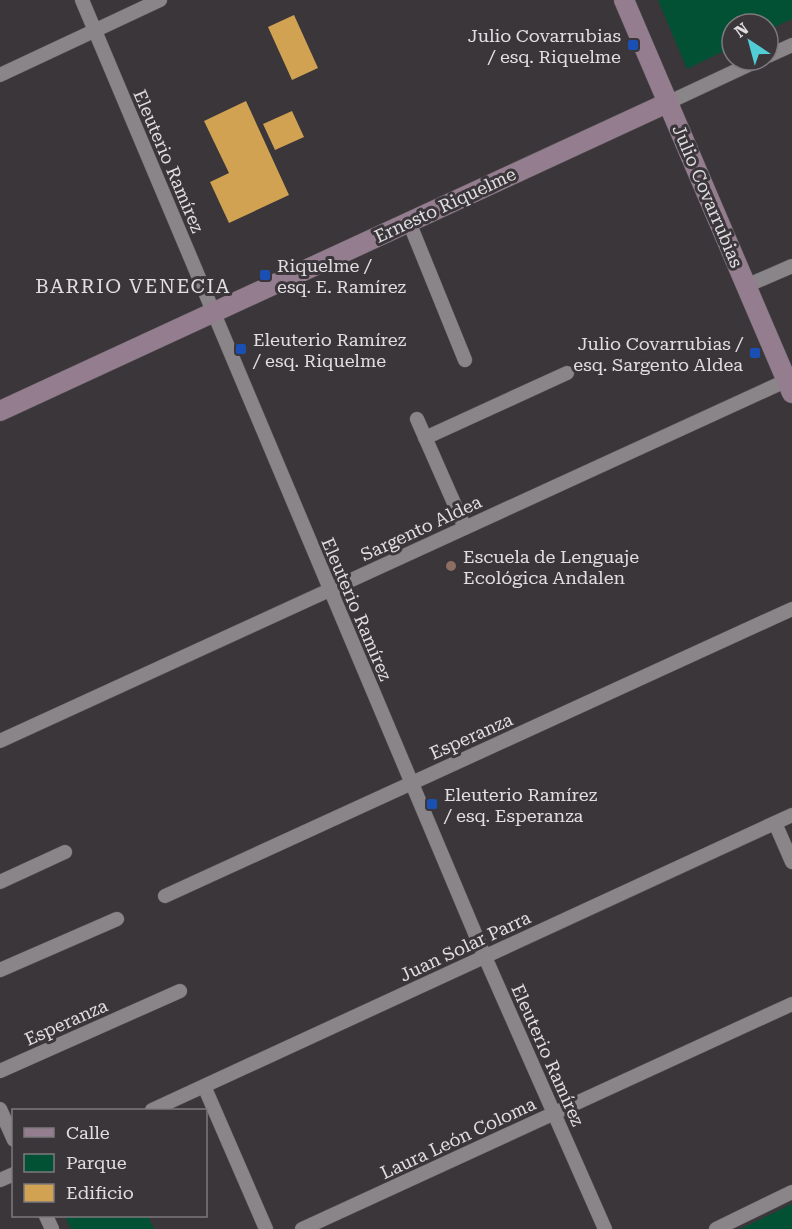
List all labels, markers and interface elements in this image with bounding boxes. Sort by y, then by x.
north arrow [720,12,780,72]
text: N [731,19,752,42]
place label: Julio Covarrubias / esq. Riquelme [468,25,621,67]
marker: Julio Covarrubias / esq. Riquelme [626,38,640,52]
street label: Eleuterio Ramírez [129,86,209,236]
street label: Julio Covarrubias [668,121,748,271]
street label: Ernesto Riquelme [371,163,519,247]
place label: Riquelme / esq. E. Ramírez [277,255,407,297]
marker: Riquelme / esq. E. Ramírez [258,268,272,282]
district label: BARRIO VENECIA [35,274,231,298]
place label: Eleuterio Ramírez / esq. Riquelme [252,329,407,371]
place label: Julio Covarrubias / esq. Sargento Aldea [573,333,743,375]
marker: Eleuterio Ramírez / esq. Riquelme [234,342,248,356]
marker: Julio Covarrubias / esq. Sargento Aldea [748,346,762,360]
street label: Sargento Aldea [357,491,485,565]
street label: Eleuterio Ramírez [317,534,397,684]
place label: Escuela de Lenguaje Ecológica Andalen [463,546,639,588]
marker: Escuela de Lenguaje Ecológica Andalen [444,559,458,573]
street label: Esperanza [426,708,516,764]
place label: Eleuterio Ramírez / esq. Esperanza [443,784,598,826]
marker: Eleuterio Ramírez / esq. Esperanza [425,797,439,811]
street label: Juan Solar Parra [396,906,534,986]
street label: Eleuterio Ramírez [507,981,589,1130]
street label: Esperanza [21,994,111,1050]
street label: Laura León Coloma [377,1093,539,1183]
legend [12,1109,207,1217]
text: Calle [66,1122,110,1143]
text: Parque [66,1152,127,1173]
text: Edificio [66,1182,134,1203]

